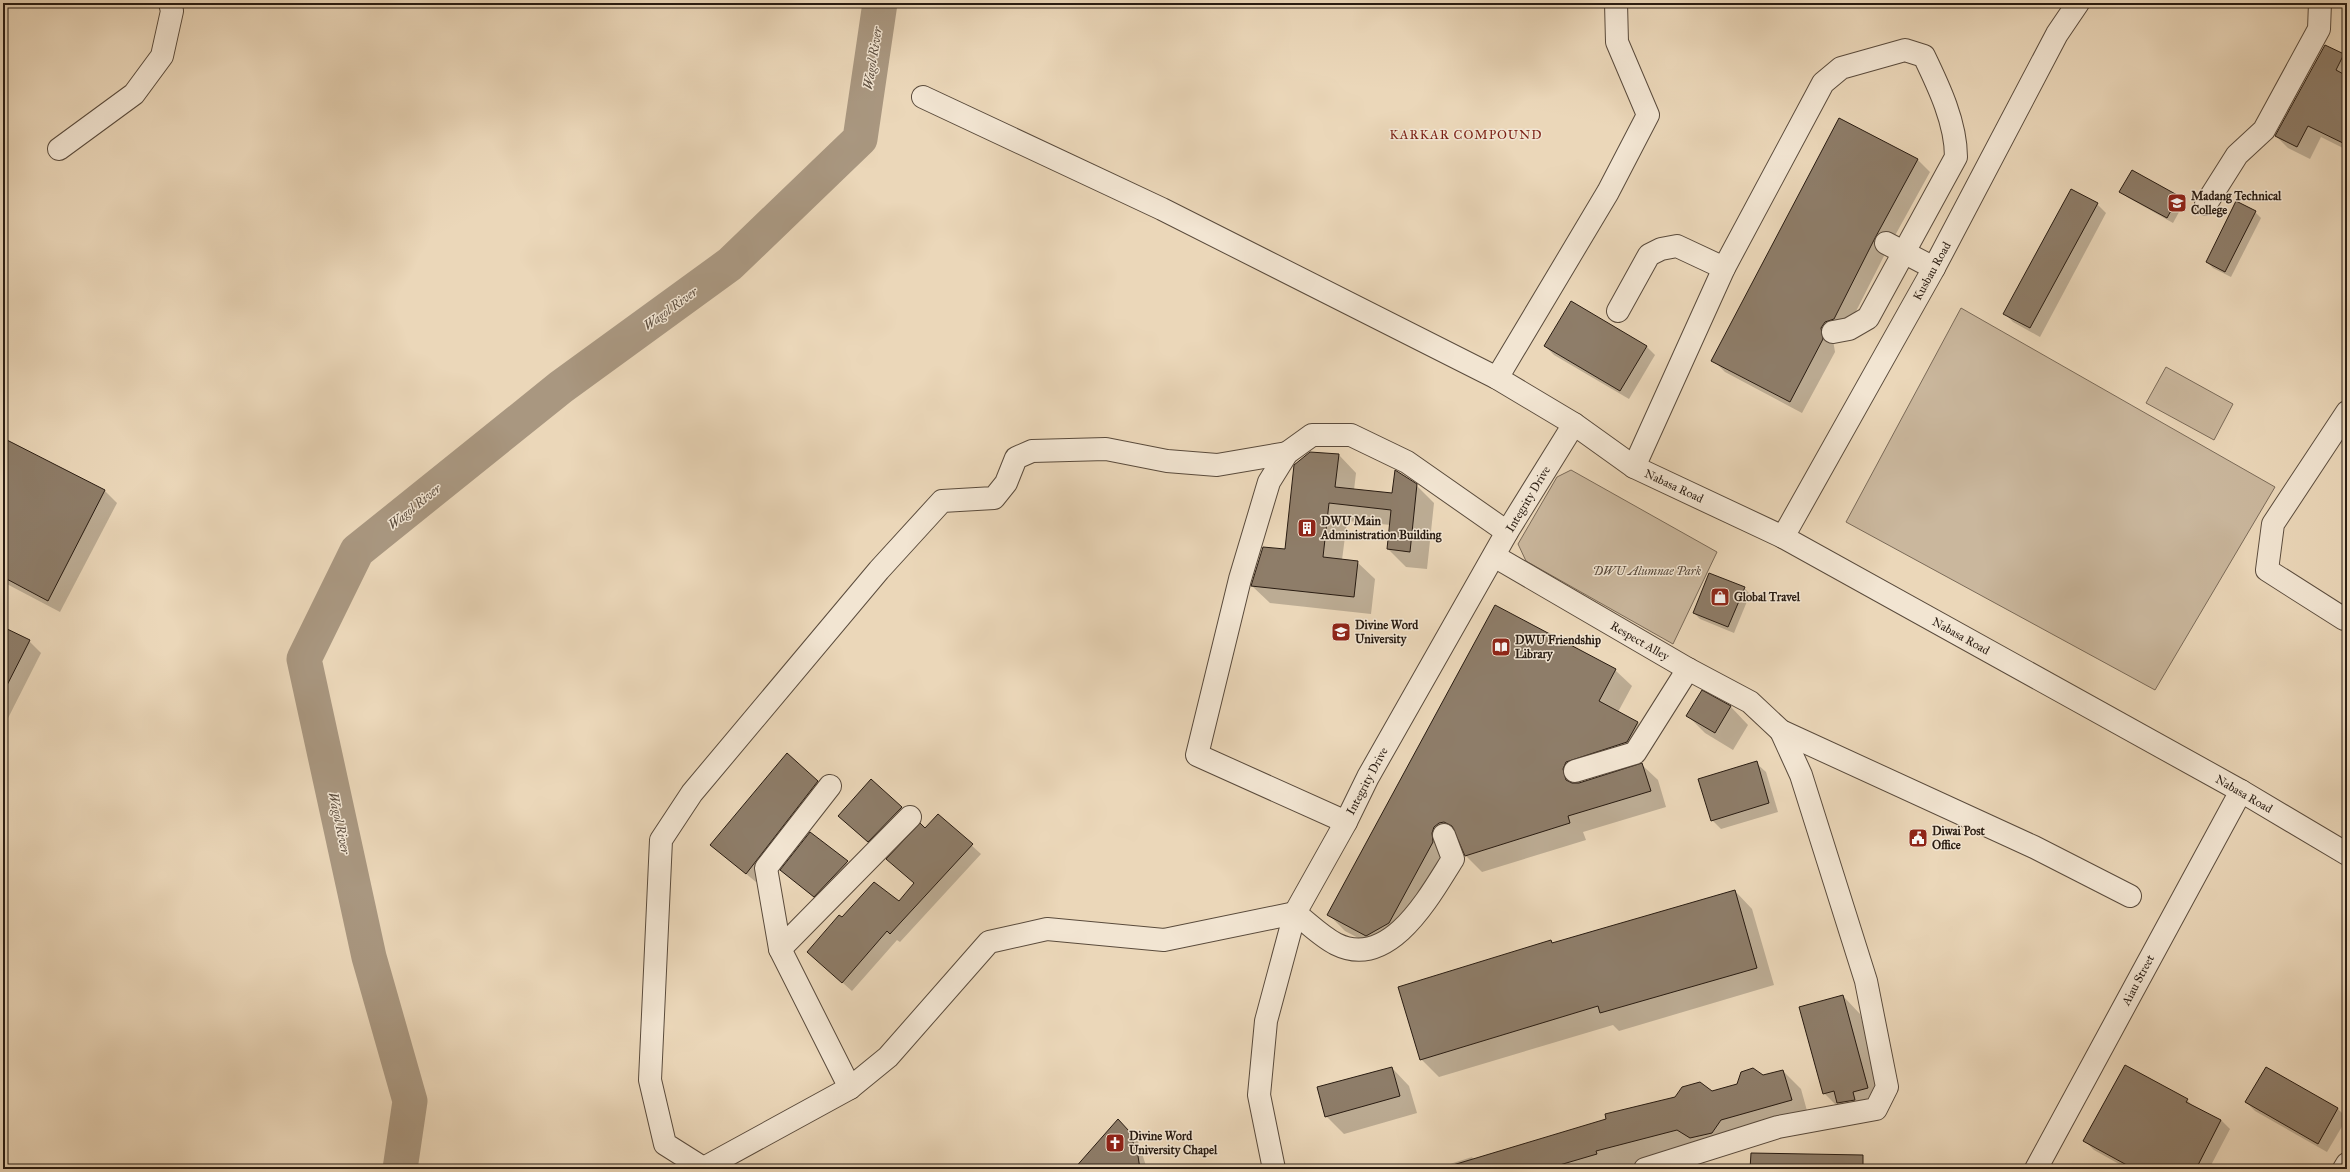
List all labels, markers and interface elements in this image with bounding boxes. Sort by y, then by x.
water label: Wagol River [860,25,886,91]
district label: KARKAR COMPOUND [1390,127,1542,143]
place label: Madang Technical College [2191,189,2282,218]
school or university icon: Madang Technical College [2166,192,2188,214]
street label: Kusbau Road [1910,239,1954,303]
water label: Wagol River [640,283,701,334]
street label: Integrity Drive [1503,464,1554,535]
street label: Nabasa Road [1642,466,1706,506]
water label: Wagol River [385,480,445,533]
place label: DWU Main Administration Building [1320,514,1442,543]
building icon: DWU Main Administration Building [1296,517,1318,539]
park label: DWU Alumnae Park [1593,564,1702,578]
shop icon: Global Travel [1709,586,1731,608]
place label: Global Travel [1734,590,1801,604]
street label: Nabasa Road [1930,614,1992,658]
place label: Divine Word University [1355,618,1419,647]
street label: Respect Alley [1608,619,1672,664]
school or university icon: Divine Word University [1330,621,1352,643]
place label: DWU Friendship Library [1515,633,1601,662]
library icon: DWU Friendship Library [1490,636,1512,658]
street label: Integrity Drive [1343,745,1392,818]
street label: Nabasa Road [2213,772,2275,816]
water label: Wagol River [325,791,354,856]
place label: Diwai Post Office [1932,824,1986,852]
public building icon: Diwai Post Office [1907,827,1929,849]
street label: Aiau Street [2118,952,2157,1009]
place label: Divine Word University Chapel [1129,1129,1218,1158]
church icon: Divine Word University Chapel [1104,1132,1126,1154]

